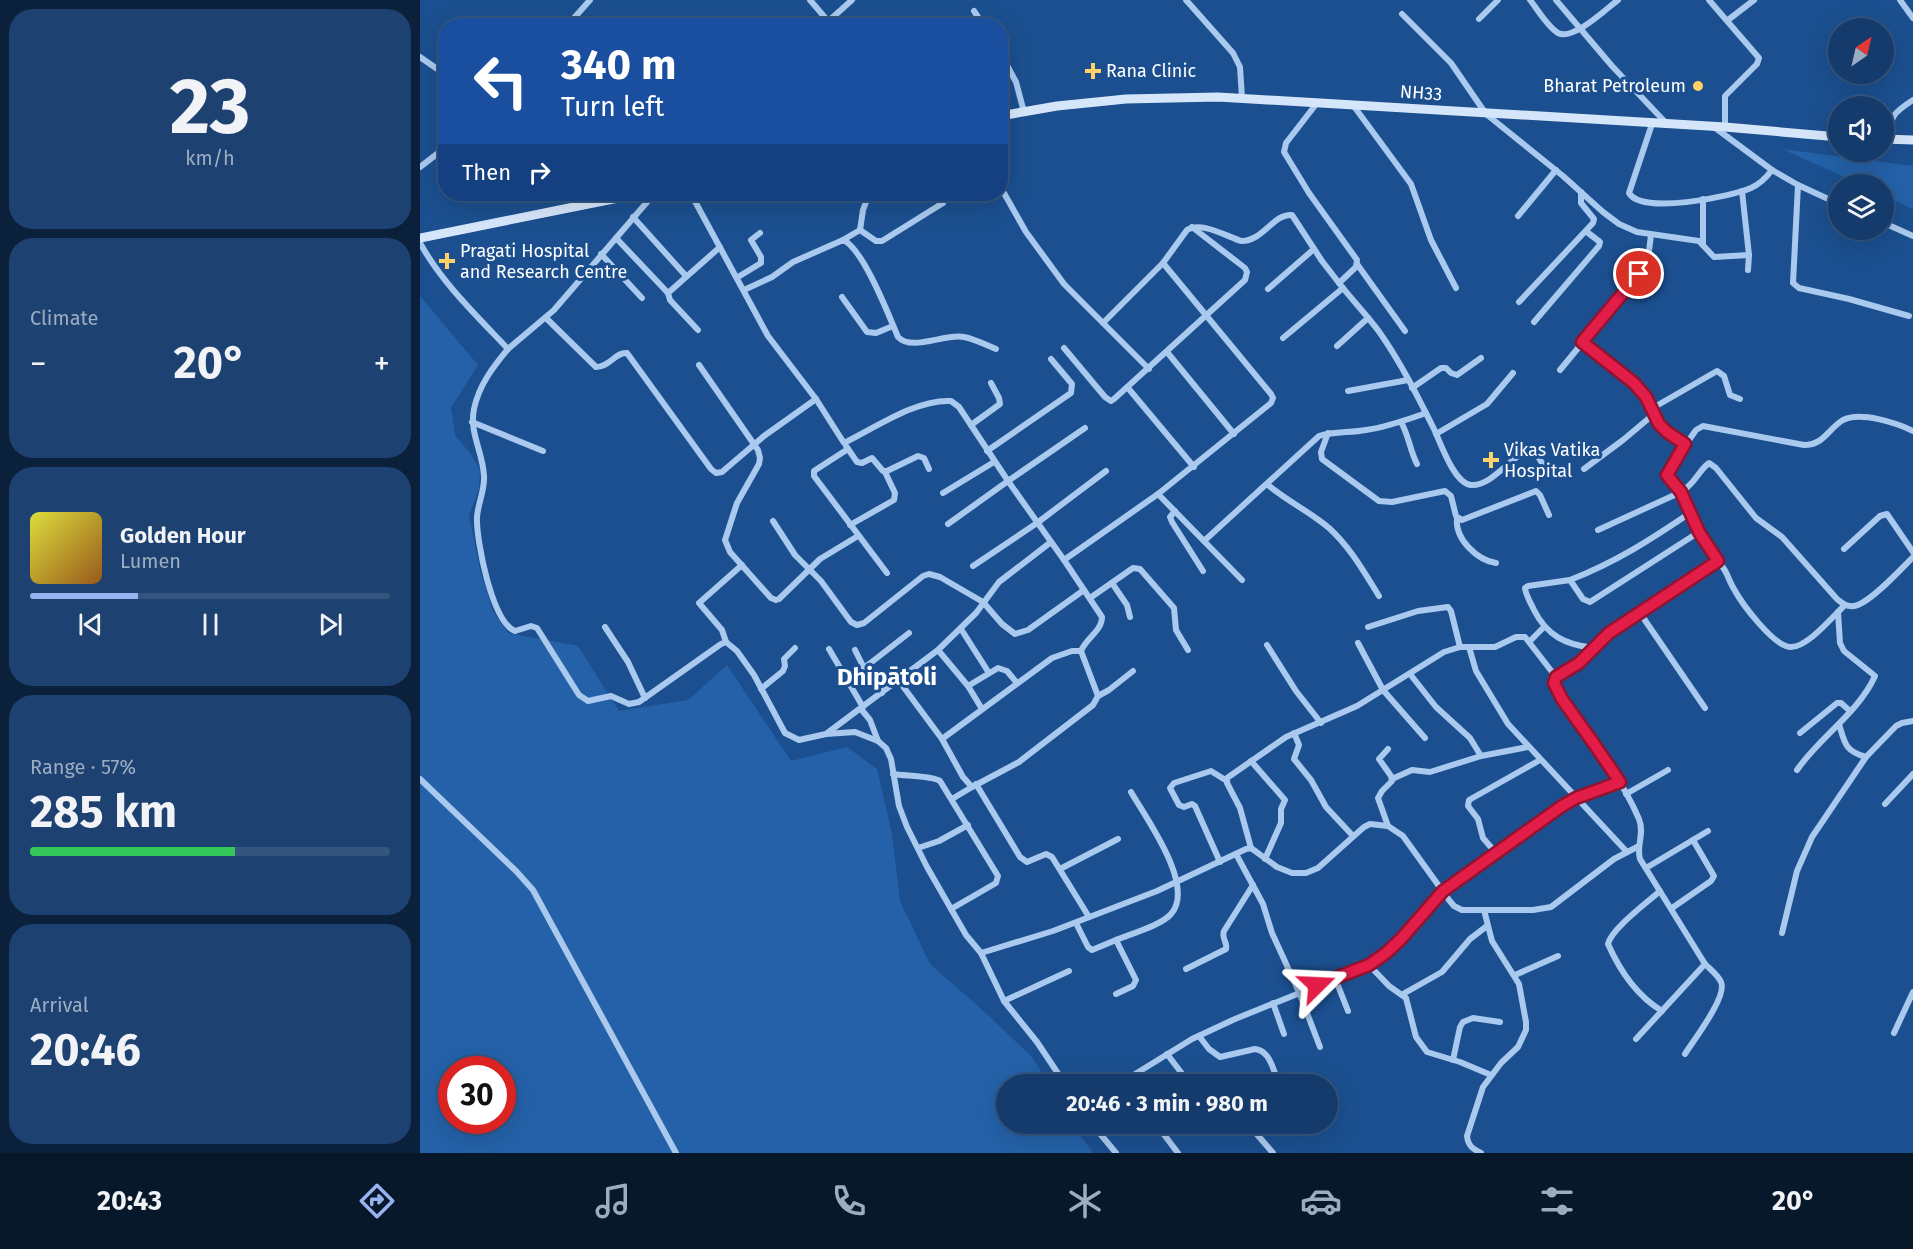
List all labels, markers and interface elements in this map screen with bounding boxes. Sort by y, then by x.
north arrow [1828,18,1894,84]
map controls [1828,18,1894,240]
text: 340 m [561,40,677,90]
icon: left [462,42,540,120]
text: 23 [170,60,250,154]
place label: Rana Clinic [1106,60,1196,82]
marker: Rana Clinic [1084,62,1102,80]
place label: Bharat Petroleum [1543,75,1686,97]
marker: Bharat Petroleum [1691,79,1705,93]
street label: NH33 [1399,81,1443,105]
text: Turn left [561,91,664,123]
button: sound [1828,96,1894,162]
text: km/h [185,146,235,170]
icon: right [523,156,556,189]
text: Then [462,159,511,186]
button: layers [1828,174,1894,240]
place label: Pragati Hospital and Research Centre [460,240,627,283]
pin [1613,248,1664,299]
marker: Pragati Hospital and Research Centre [438,252,456,270]
icon: arrive [1622,257,1655,290]
text: Climate [30,306,98,330]
text: 20° [173,336,247,390]
text: − [30,344,47,384]
text: + [374,344,390,384]
place label: Vikas Vatika Hospital [1504,439,1600,482]
marker: Vikas Vatika Hospital [1482,451,1500,469]
text: Golden Hour [120,522,246,549]
text: Lumen [120,549,181,573]
icon: previous [74,608,107,641]
icon: pause [194,608,227,641]
icon: next [314,608,347,641]
district label: Dhipātoli [837,663,937,691]
text: Range · 57% [30,755,136,779]
text: 285 km [30,785,177,839]
position arrow [1285,953,1349,1017]
text: Arrival [30,993,89,1017]
text: 20:46 [30,1023,141,1077]
speed limit sign: 30 [438,1056,516,1134]
text: 20:46 · 3 min · 980 m [1066,1090,1268,1117]
icon: directions [356,1180,398,1222]
icon: music [592,1180,634,1222]
icon: phone [828,1180,870,1222]
icon: climate [1064,1180,1106,1222]
icon: car [1300,1180,1342,1222]
icon: filters [1536,1180,1578,1222]
text: 20:43 [97,1185,162,1217]
text: 20° [1772,1185,1816,1217]

